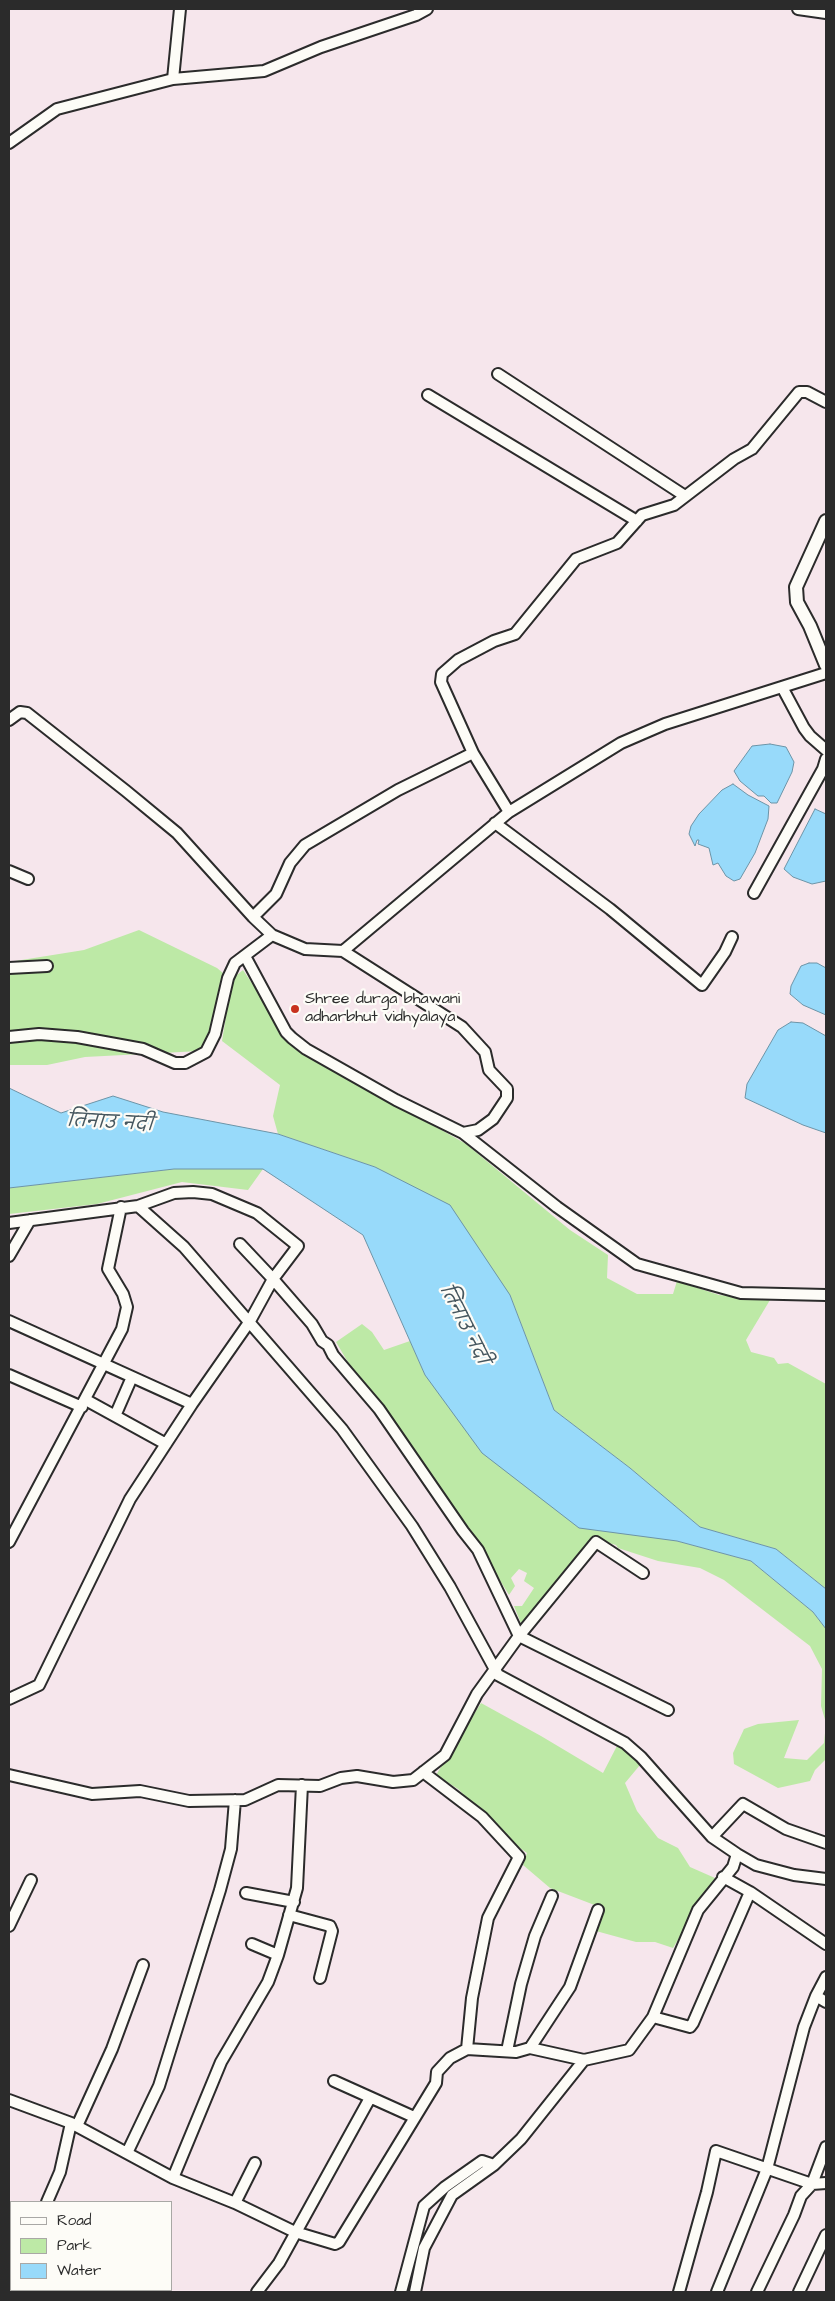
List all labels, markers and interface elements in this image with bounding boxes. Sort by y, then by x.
place label: Shree durga bhawani adharbhut vidhyalaya [305,990,460,1028]
marker: Shree durga bhawani adharbhut vidhyalaya [289,1003,301,1015]
water label: तिनाउ नदी [66,1111,154,1137]
water label: तिनाउ नदी [434,1282,492,1368]
legend [10,2201,172,2291]
text: Road [57,2210,91,2231]
text: Park [57,2235,92,2256]
text: Water [57,2260,101,2281]

